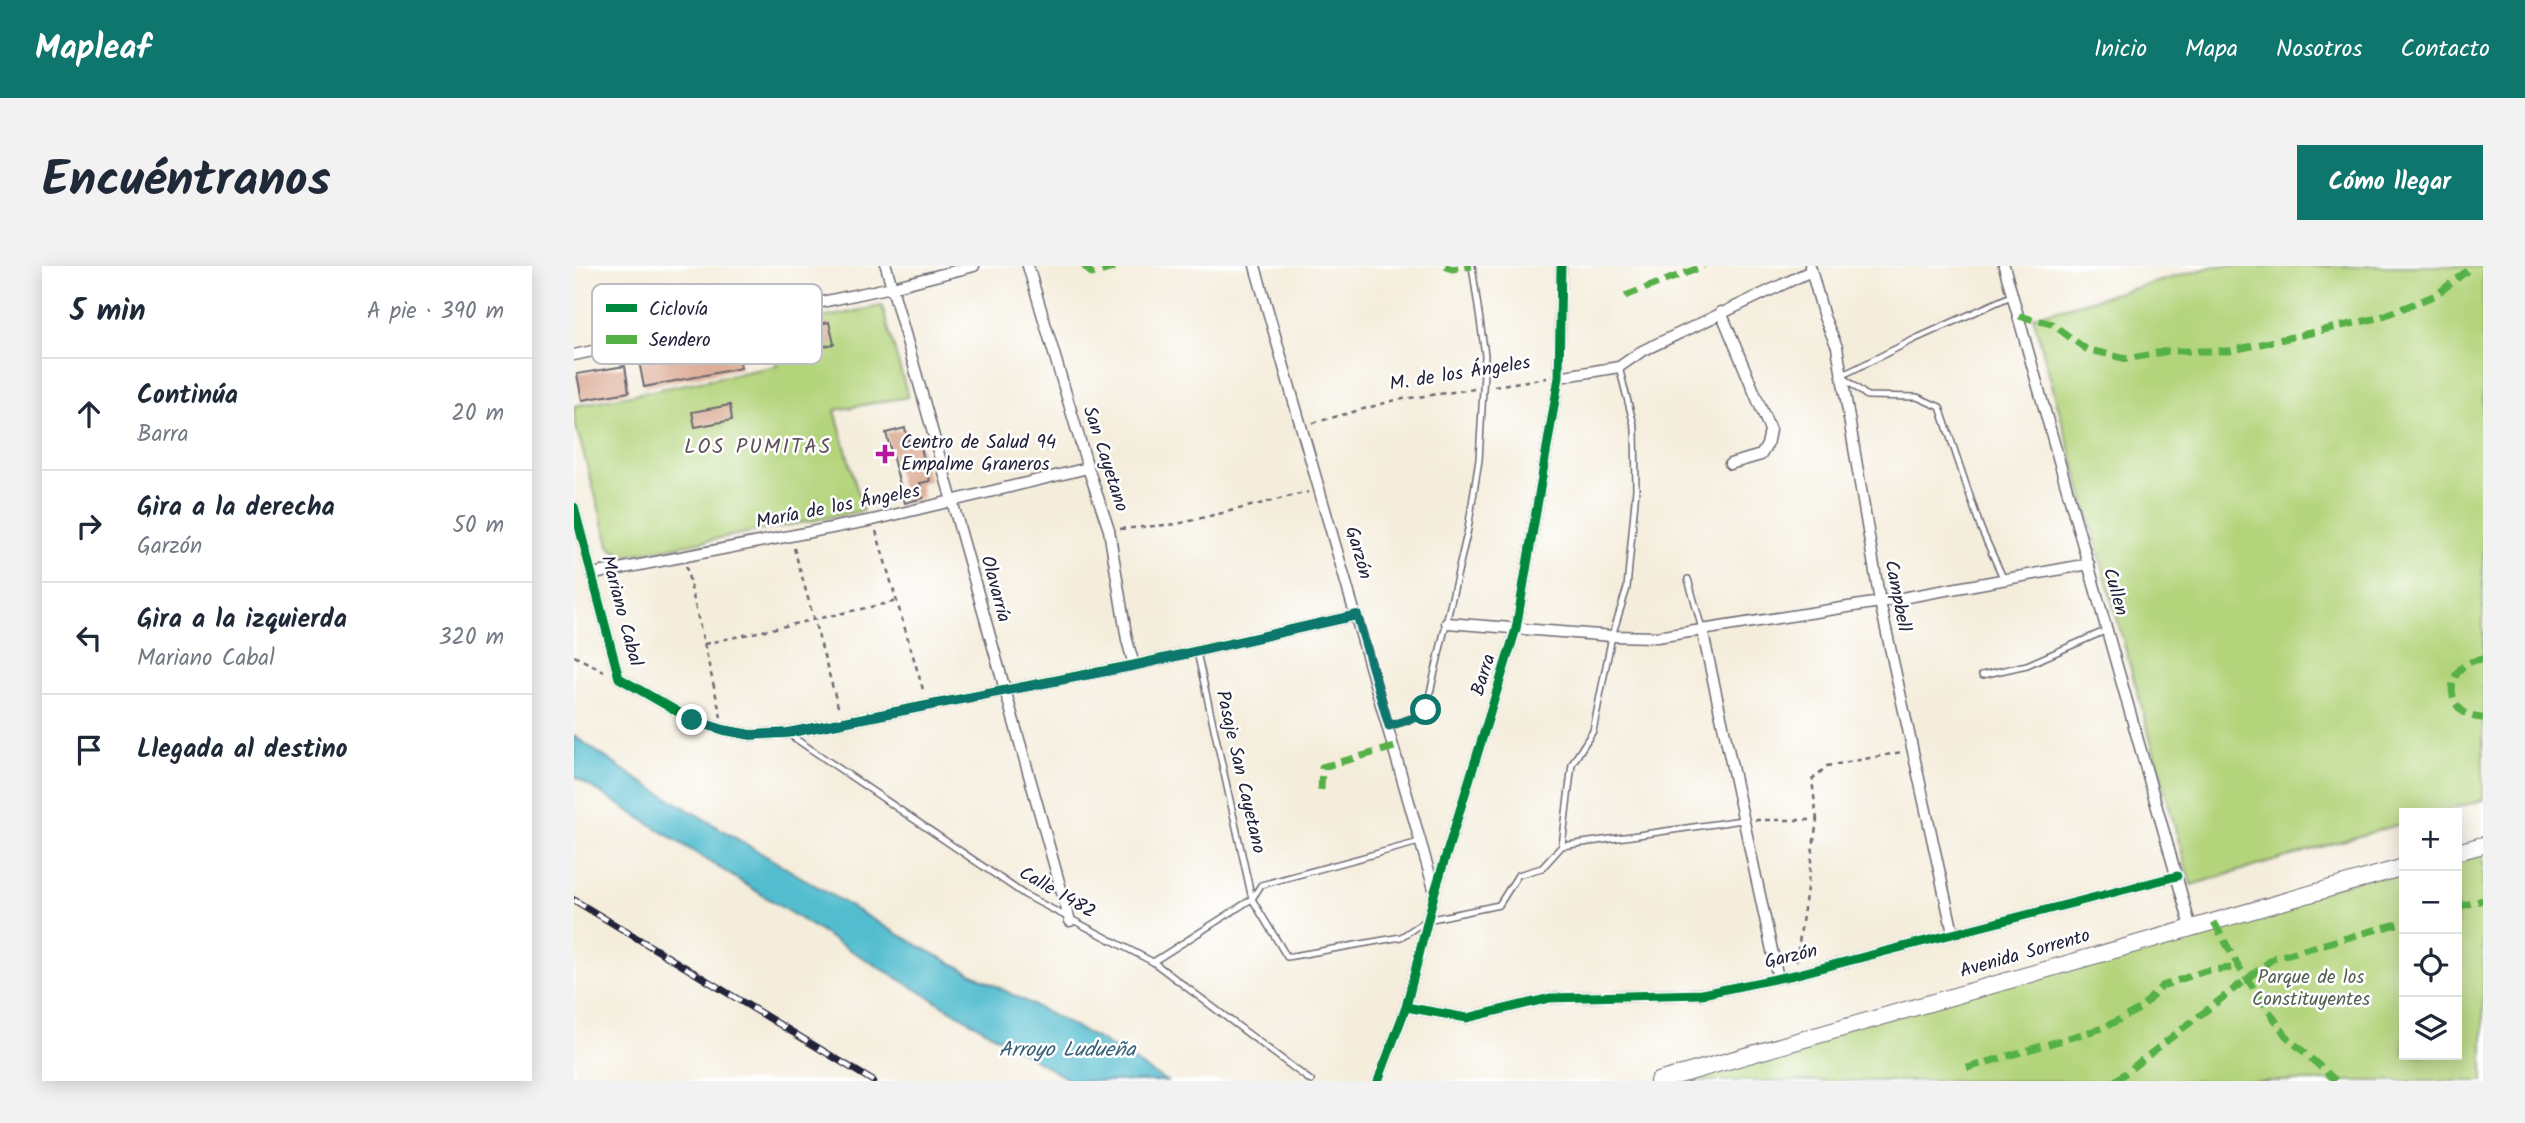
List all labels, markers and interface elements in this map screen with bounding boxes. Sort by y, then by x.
text: Mapleaf [35,23,151,76]
text: Inicio [2094,30,2147,69]
text: Mapa [2185,30,2238,69]
text: Nosotros [2276,30,2363,69]
text: Contacto [2401,30,2490,69]
text: Encuéntranos [42,143,331,221]
button: Cómo llegar [2297,145,2483,220]
legend [592,284,822,364]
text: 5 min [70,288,146,336]
text: A pie · 390 m [367,294,504,330]
text: Ciclovía [649,295,708,325]
text: Sendero [649,326,711,356]
street label: M. de los Ángeles [1387,348,1533,400]
text: Continúa [137,375,238,417]
icon: ahead [70,395,108,433]
text: 20 m [452,396,504,432]
street label: San Cayetano [1074,402,1136,516]
text: Barra [137,417,188,453]
place label: Centro de Salud 94 Empalme Graneros [901,428,1056,480]
district label: LOS PUMITAS [684,431,832,464]
marker: Centro de Salud 94 Empalme Graneros [875,444,895,464]
street label: María de los Ángeles [753,476,923,538]
text: Gira a la derecha [137,487,335,529]
icon: right [70,507,108,545]
text: 50 m [453,508,504,544]
street label: Garzón [1336,523,1380,583]
text: Garzón [137,529,202,565]
street label: Mariano Cabal [592,552,650,670]
street label: Olavarría [972,552,1018,626]
street label: Campbell [1875,558,1919,635]
street label: Cullen [2094,565,2136,619]
text: Gira a la izquierda [137,599,347,641]
icon: left [70,619,108,657]
text: 320 m [438,620,504,656]
text: Mariano Cabal [137,641,275,677]
street label: Barra [1463,650,1505,700]
street label: Pasaje San Cayetano [1207,687,1273,857]
route start [1410,694,1441,725]
route end [676,704,707,735]
text: Llegada al destino [137,729,348,771]
icon: arrive [70,731,108,769]
map controls [2399,808,2462,1060]
button: + [2399,808,2462,871]
street label: Calle 1482 [1013,859,1101,927]
button: − [2399,871,2462,934]
street label: Avenida Sorrento [1956,921,2094,987]
button: locate [2399,934,2462,997]
street label: Garzón [1761,936,1821,978]
park label: Parque de los Constituyentes [2252,963,2370,1015]
button: layers [2399,997,2462,1060]
water label: Arroyo Ludueña [999,1034,1136,1067]

